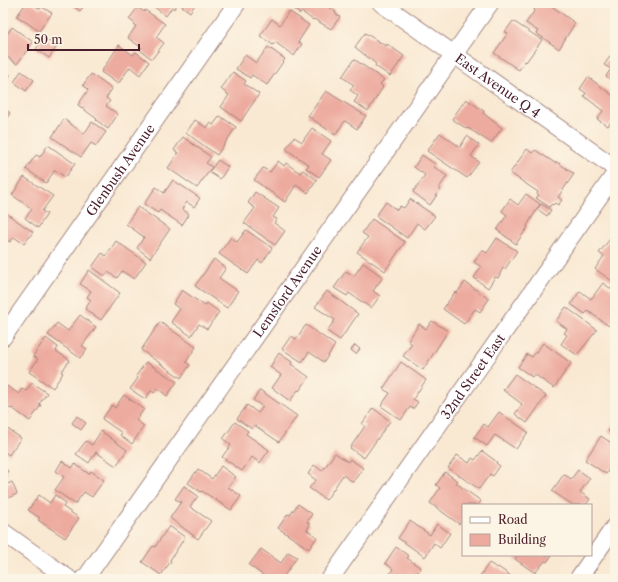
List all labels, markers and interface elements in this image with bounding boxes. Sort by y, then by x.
scale bar [28,26,139,52]
text: 50 m [34,32,63,47]
street label: East Avenue Q 4 [452,50,544,121]
street label: Glenbush Avenue [82,121,158,219]
street label: Lemsford Avenue [249,242,325,340]
street label: 32nd Street East [437,330,508,422]
legend [462,504,592,556]
text: Road [498,512,528,527]
text: Building [498,532,546,547]

